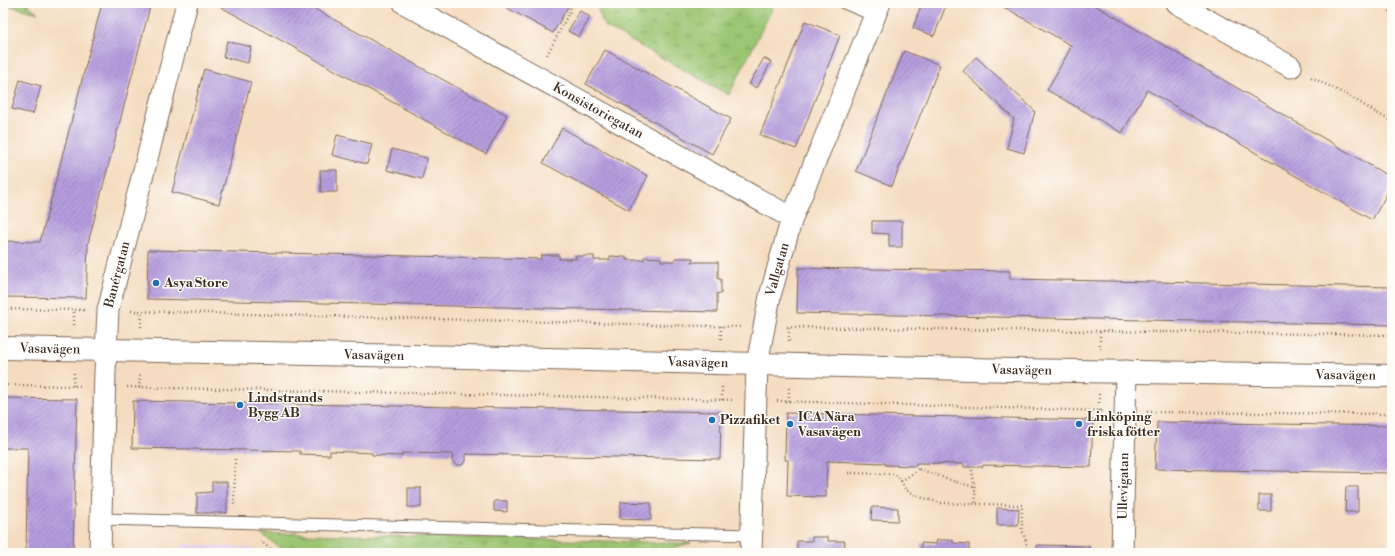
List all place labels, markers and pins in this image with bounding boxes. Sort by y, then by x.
place label: Asya Store [163,275,228,291]
marker: Asya Store [151,278,161,288]
place label: Lindstrands Bygg AB [248,390,323,421]
marker: Lindstrands Bygg AB [235,400,245,410]
place label: ICA Nära Vasavägen [797,409,861,440]
place label: Linköping friska fötter [1087,409,1160,440]
place label: Pizzafiket [720,412,780,428]
marker: Pizzafiket [707,415,717,425]
marker: ICA Nära Vasavägen [785,419,795,429]
marker: Linköping friska fötter [1074,419,1084,429]

